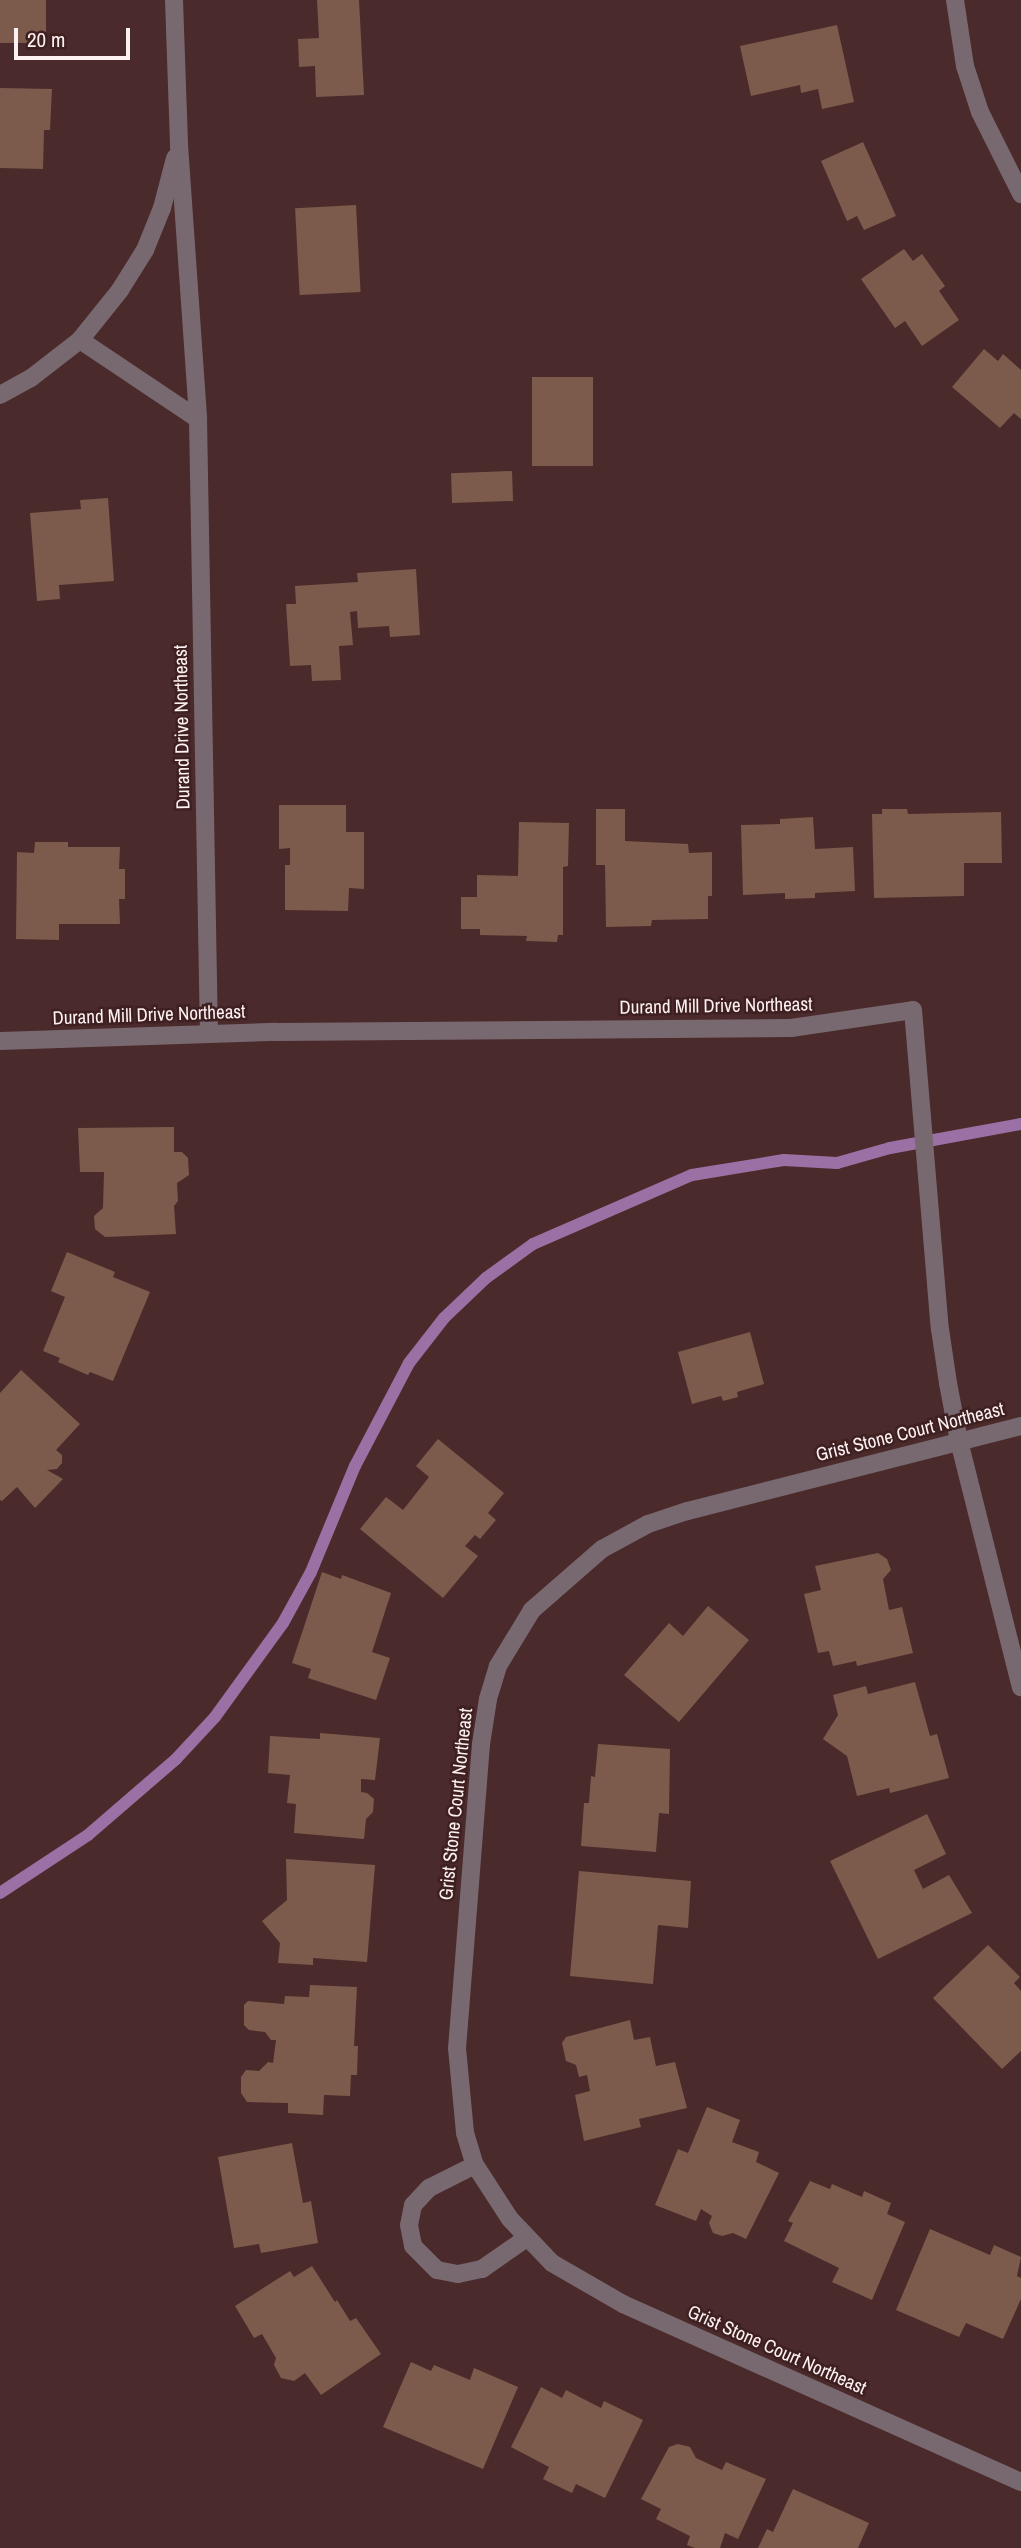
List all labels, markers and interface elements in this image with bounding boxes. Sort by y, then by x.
scale bar [18,14,133,58]
text: 20 m [27,25,65,54]
street label: Durand Drive Northeast [169,645,195,809]
street label: Durand Mill Drive Northeast [619,993,813,1019]
street label: Durand Mill Drive Northeast [52,1000,246,1030]
street label: Grist Stone Court Northeast [814,1398,1006,1466]
street label: Grist Stone Court Northeast [435,1707,477,1901]
street label: Grist Stone Court Northeast [684,2300,870,2400]

